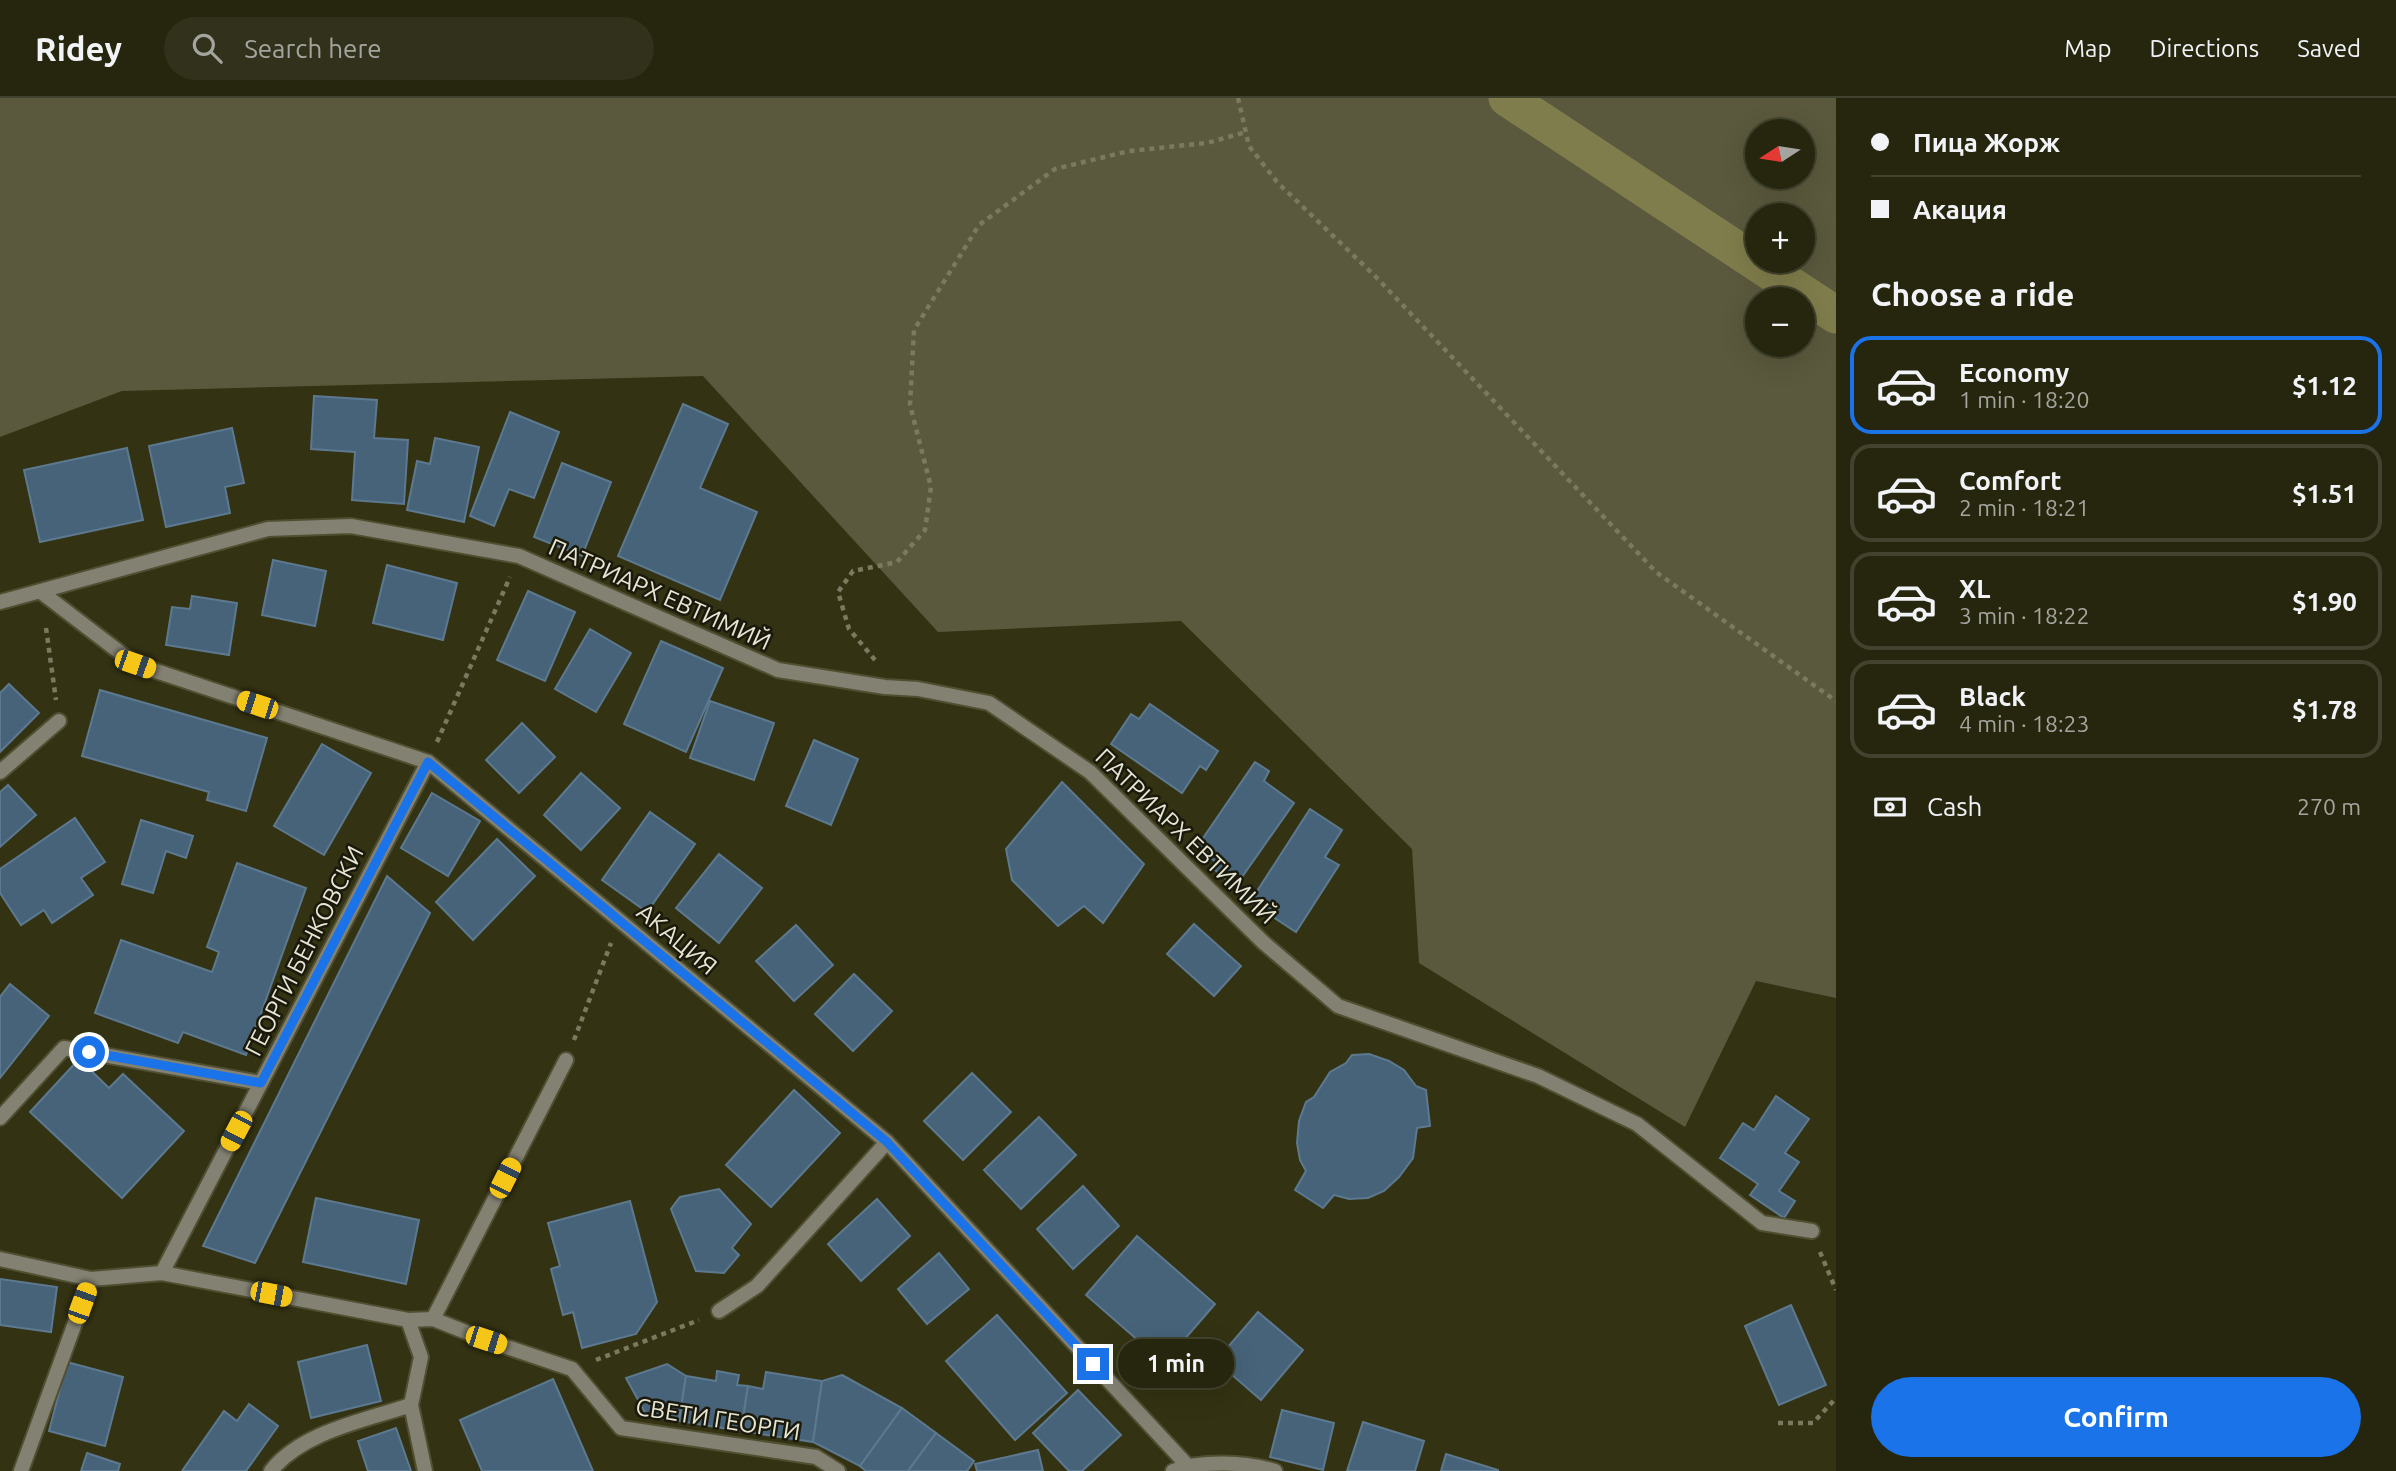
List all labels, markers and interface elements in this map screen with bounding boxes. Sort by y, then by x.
search box [164,17,654,80]
icon: search [188,29,226,67]
text: Ridey [35,30,122,67]
text: Search here [244,34,382,63]
text: Map [2064,35,2111,62]
text: Directions [2149,35,2259,62]
text: Saved [2297,35,2361,62]
north arrow [1745,119,1815,189]
map controls [1745,119,1815,357]
text: Пица Жорж [1913,128,2060,157]
text: Акация [1913,195,2007,224]
button: + [1745,203,1815,273]
text: Choose a ride [1871,276,2074,312]
button: − [1745,287,1815,357]
icon: car [1875,354,1938,417]
text: Economy [1959,358,2069,387]
text: $1.12 [2292,371,2357,400]
text: 1 min · 18:20 [1959,387,2090,412]
icon: car [1875,462,1938,525]
text: Comfort [1959,466,2062,495]
text: $1.51 [2292,479,2357,508]
text: 2 min · 18:21 [1959,495,2090,520]
street label: ПАТРИАРХ ЕВТИМИЙ [545,532,776,655]
icon: car [1875,570,1938,633]
text: XL [1959,574,1990,603]
text: $1.90 [2292,587,2357,616]
text: 3 min · 18:22 [1959,603,2090,628]
car [112,647,159,681]
icon: car [1875,678,1938,741]
text: Black [1959,682,2026,711]
car [234,689,281,721]
text: $1.78 [2292,695,2357,724]
text: 4 min · 18:23 [1959,711,2090,736]
street label: ПАТРИАРХ ЕВТИМИЙ [1090,742,1282,929]
icon: cash [1871,788,1909,826]
text: Cash [1927,792,1982,821]
text: 270 m [2297,794,2361,819]
street label: ГЕОРГИ БЕНКОВСКИ [239,842,369,1060]
street label: АКАЦИЯ [632,898,722,980]
route start [73,1036,105,1068]
car [217,1108,256,1154]
car [487,1155,524,1201]
car [65,1280,100,1326]
car [249,1280,294,1308]
car [463,1324,510,1356]
callout: 1 min [1118,1340,1233,1388]
route end [1077,1348,1109,1380]
text: 1 min [1147,1351,1205,1376]
button: Confirm [1871,1377,2361,1457]
street label: СВЕТИ ГЕОРГИ [634,1393,802,1445]

